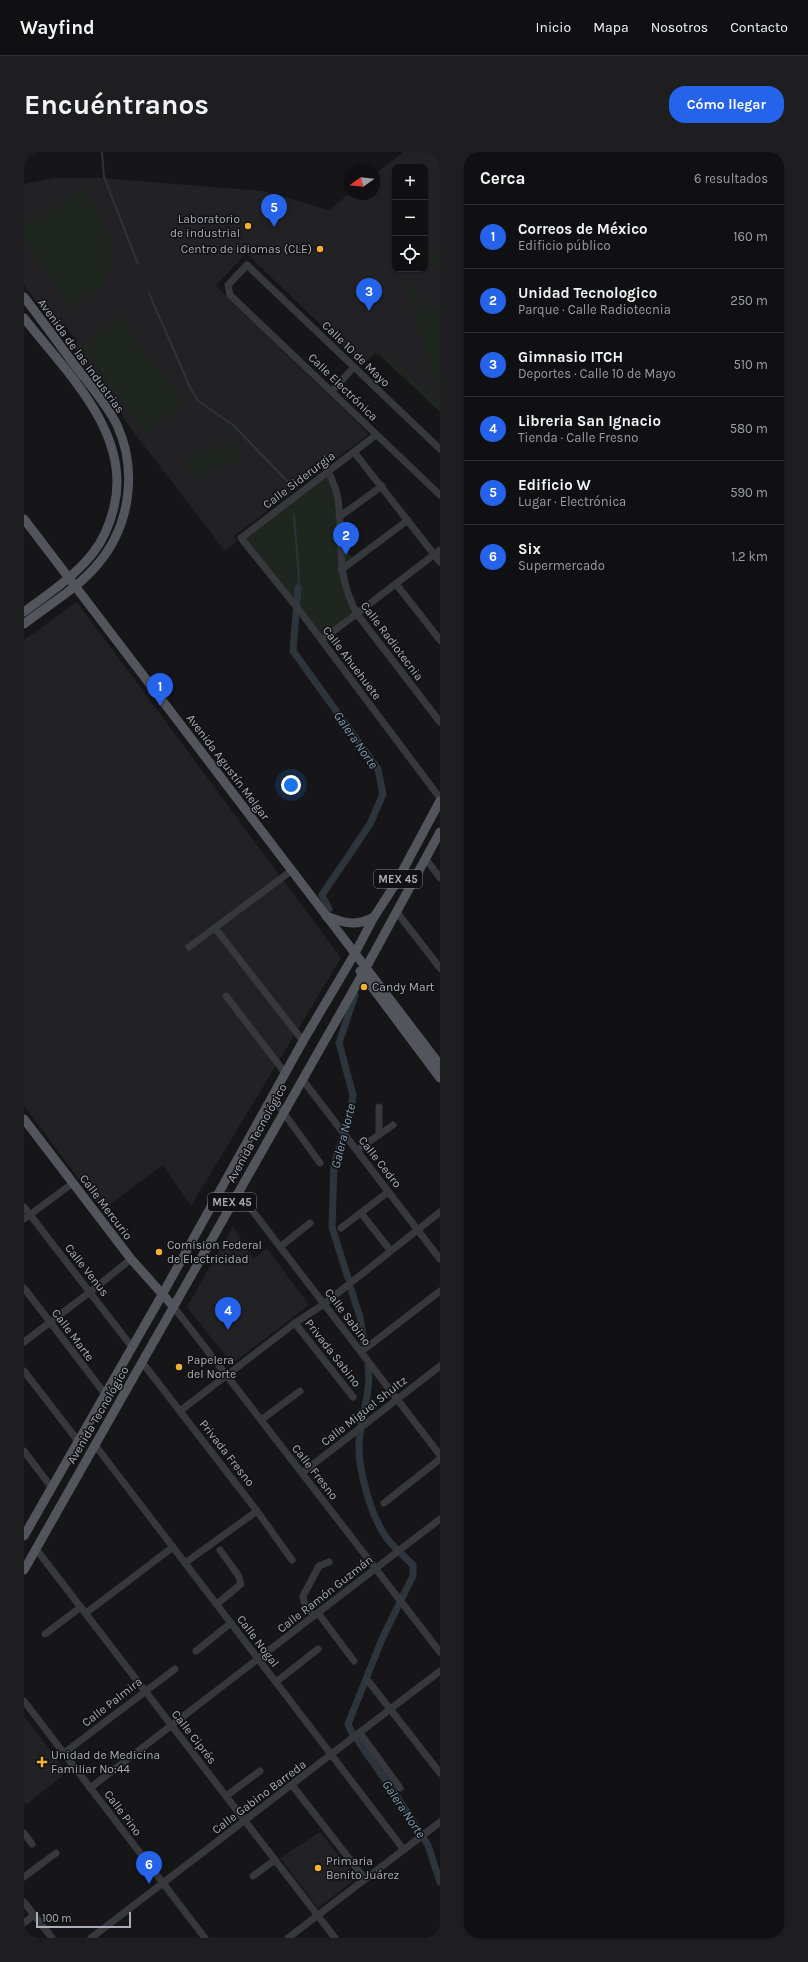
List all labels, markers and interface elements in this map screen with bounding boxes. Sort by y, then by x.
text: Wayfind [20,17,95,39]
text: Inicio [536,19,571,36]
text: Mapa [593,19,629,36]
text: Nosotros [651,19,708,36]
text: Contacto [730,19,788,36]
button: Cómo llegar [669,86,784,123]
text: Encuéntranos [24,88,209,121]
north arrow [344,164,380,200]
map controls [392,164,428,272]
button: + [392,164,428,200]
text: Cerca [480,168,525,188]
text: 6 resultados [694,171,768,186]
pin: 5 [261,194,287,227]
button: − [392,200,428,236]
place label: Laboratorio de industrial [170,212,240,240]
text: Correos de México [518,220,648,238]
marker: Laboratorio de industrial [243,221,253,231]
text: 1 [491,229,495,244]
text: 160 m [733,229,768,244]
button: locate [392,236,428,272]
text: Edificio público [518,238,611,253]
place label: Centro de idiomas (CLE) [181,242,312,256]
marker: Centro de idiomas (CLE) [315,244,325,254]
pin: 3 [356,278,382,311]
text: Unidad Tecnologico [518,284,657,302]
text: 2 [489,293,497,308]
text: 250 m [730,293,768,308]
street label: Avenida de las Industrias [35,296,127,416]
text: Parque · Calle Radiotecnia [518,302,671,317]
street label: Calle 10 de Mayo [319,318,393,390]
text: Gimnasio ITCH [518,348,623,366]
street label: Calle Electrónica [305,350,381,424]
text: 3 [489,357,497,372]
text: 510 m [733,357,768,372]
text: Deportes · Calle 10 de Mayo [518,366,676,381]
text: Libreria San Ignacio [518,412,661,430]
text: 4 [489,421,497,436]
text: 580 m [730,421,768,436]
text: Tienda · Calle Fresno [518,430,638,445]
street label: Calle Siderurgia [260,448,338,512]
text: Edificio W [518,476,591,494]
text: 5 [489,485,497,500]
text: 590 m [730,485,768,500]
text: Lugar · Electrónica [518,494,626,509]
pin: 2 [333,522,359,555]
text: Six [518,540,541,558]
text: 6 [489,549,497,564]
text: 1.2 km [731,549,768,564]
text: Supermercado [518,558,605,573]
street label: Calle Radiotecnia [358,599,426,683]
street label: Calle Ahuehuete [320,623,384,703]
pin: 1 [147,673,173,706]
water label: Galera Norte [331,708,381,772]
street label: Avenida Agustín Melgar [184,711,273,823]
your location [281,775,301,795]
road number: MEX 45 [374,870,422,888]
place label: Candy Mart [372,980,435,994]
marker: Candy Mart [359,982,369,992]
street label: Avenida Tecnológico [224,1081,290,1185]
water label: Galera Norte [328,1102,358,1170]
street label: Calle Cedro [356,1134,404,1190]
street label: Calle Mercurio [77,1172,135,1242]
road number: MEX 45 [208,1193,256,1211]
place label: Comision Federal de Electricidad [167,1238,262,1266]
street label: Calle Venus [62,1241,112,1299]
marker: Comision Federal de Electricidad [154,1247,164,1257]
street label: Calle Sabino [322,1286,374,1348]
pin: 4 [215,1297,241,1330]
street label: Calle Marte [49,1306,97,1364]
street label: Privada Sabino [302,1316,364,1390]
place label: Papelera del Norte [187,1353,236,1381]
marker: Papelera del Norte [174,1362,184,1372]
street label: Avenida Tecnológico [64,1364,132,1466]
street label: Calle Miguel Shultz [318,1373,410,1449]
street label: Privada Fresno [197,1417,257,1489]
street label: Calle Fresno [289,1441,341,1503]
street label: Calle Ramón Guzmán [274,1552,376,1636]
street label: Calle Nogal [234,1612,282,1670]
street label: Calle Palmira [79,1674,145,1730]
street label: Calle Ciprés [169,1707,219,1767]
place label: Unidad de Medicina Familiar No:44 [51,1748,160,1776]
marker: Unidad de Medicina Familiar No:44 [36,1756,48,1768]
street label: Calle Gabino Barreda [209,1757,309,1837]
water label: Galera Norte [379,1777,429,1841]
street label: Calle Pino [101,1787,145,1839]
pin: 6 [136,1851,162,1884]
place label: Primaria Benito Juárez [326,1854,400,1882]
marker: Primaria Benito Juárez [313,1863,323,1873]
scale bar [36,1910,131,1929]
text: 100 m [42,1912,72,1925]

